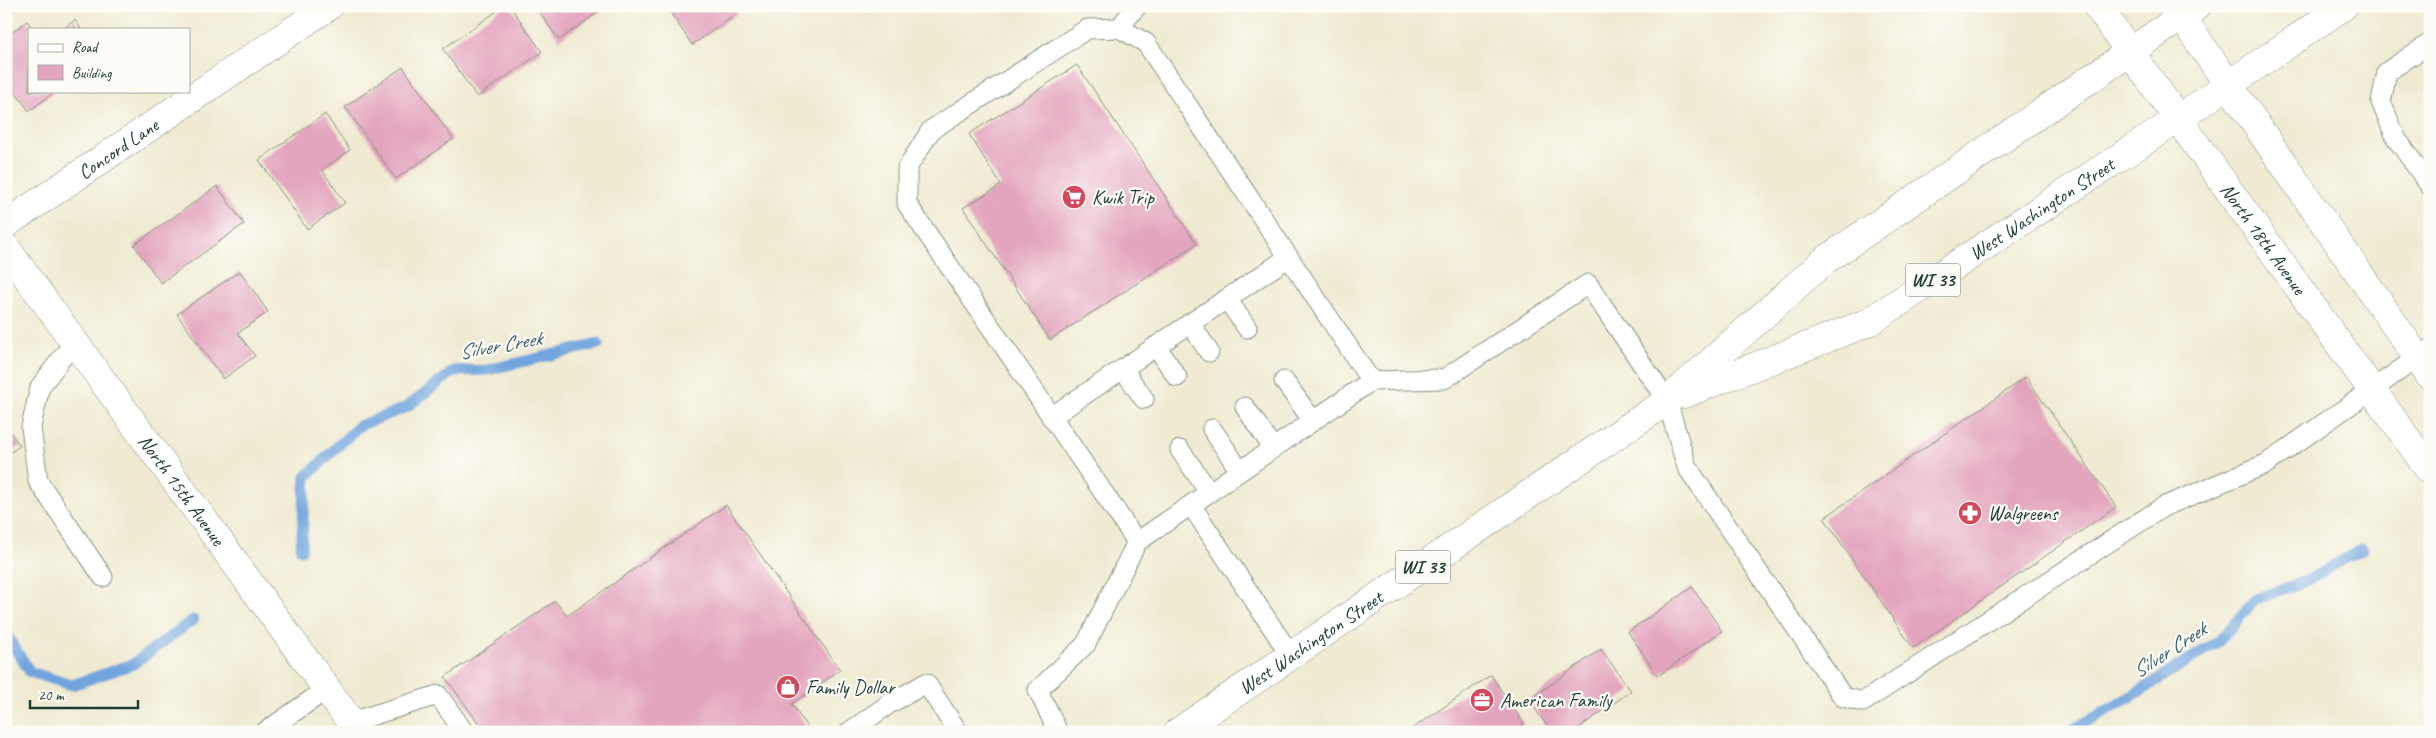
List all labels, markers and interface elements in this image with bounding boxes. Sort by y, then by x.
legend [28,28,190,92]
text: Road [72,38,99,57]
text: Building [72,64,112,83]
street label: Concord Lane [73,112,164,185]
street label: West Washington Street [1964,151,2121,265]
street label: North 18th Avenue [2215,178,2313,300]
supermarket icon: Kwik Trip [1061,184,1087,210]
place label: Kwik Trip [1092,185,1155,210]
road number: WI 33 [1906,264,1960,296]
water label: Silver Creek [457,324,547,365]
street label: North 15th Avenue [133,429,232,552]
pharmacy icon: Walgreens [1957,500,1983,526]
place label: Walgreens [1988,501,2060,526]
road number: WI 33 [1396,550,1450,584]
street label: West Washington Street [1234,583,1389,700]
water label: Silver Creek [2127,615,2214,684]
shop icon: Family Dollar [775,674,801,700]
place label: Family Dollar [806,675,896,700]
scale bar [30,678,138,710]
text: 20 m [38,686,65,705]
office icon: American Family [1469,687,1495,713]
place label: American Family [1500,688,1614,713]

